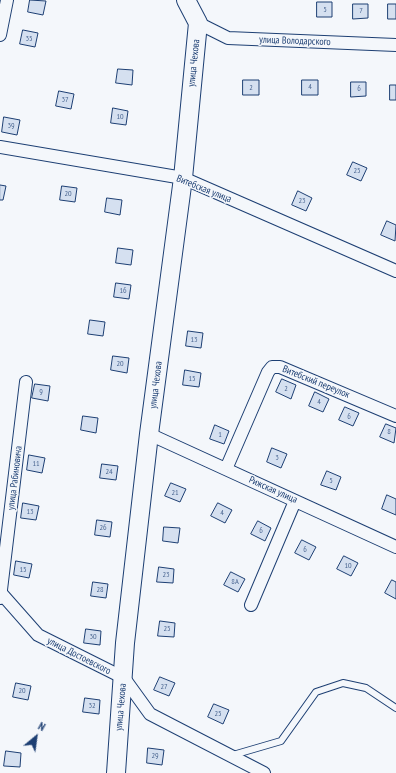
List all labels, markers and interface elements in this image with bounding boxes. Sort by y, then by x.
house number: 5 [323,5,327,15]
house number: 7 [359,6,363,16]
house number: 35 [25,34,33,44]
street label: улица Володарского [259,34,331,48]
street label: улица Чехова [186,39,202,87]
house number: 4 [308,82,312,92]
house number: 2 [249,83,253,93]
house number: 6 [357,84,361,94]
house number: 37 [61,95,69,105]
house number: 10 [116,112,124,122]
house number: 39 [7,121,15,131]
house number: 25 [353,166,361,176]
street label: Витебская улица [175,172,233,206]
house number: 20 [64,189,72,199]
house number: 23 [298,196,306,206]
house number: 16 [119,286,127,296]
house number: 13 [190,335,198,345]
house number: 20 [116,359,124,369]
street label: улица Чехова [147,361,165,409]
street label: Витебский переулок [281,363,351,401]
house number: 15 [188,374,196,384]
house number: 2 [284,384,288,394]
house number: 9 [39,387,43,397]
house number: 4 [317,397,321,407]
house number: 6 [347,412,351,422]
house number: 8 [387,427,391,437]
house number: 1 [218,430,222,440]
street label: улица Рабиновича [5,445,25,511]
house number: 3 [275,453,279,463]
house number: 11 [32,459,40,469]
house number: 24 [105,467,113,477]
street label: Рижская улица [247,474,299,506]
house number: 5 [329,476,333,486]
house number: 21 [171,488,179,498]
house number: 13 [26,507,34,517]
house number: 4 [220,508,224,518]
house number: 26 [99,523,107,533]
house number: 6 [259,526,263,536]
house number: 6 [303,545,307,555]
house number: 10 [344,561,352,571]
house number: 15 [19,565,27,575]
house number: 23 [162,570,170,580]
house number: 8А [231,577,239,587]
house number: 28 [96,585,104,595]
house number: 25 [163,624,171,634]
house number: 30 [89,632,97,642]
street label: улица Достоевского [45,635,113,677]
house number: 27 [160,682,168,692]
street label: улица Чехова [113,683,129,731]
house number: 20 [18,686,26,696]
house number: 32 [88,701,96,711]
house number: 25 [214,709,222,719]
north arrow [16,717,56,757]
text: N [36,719,48,734]
house number: 29 [151,751,159,761]

